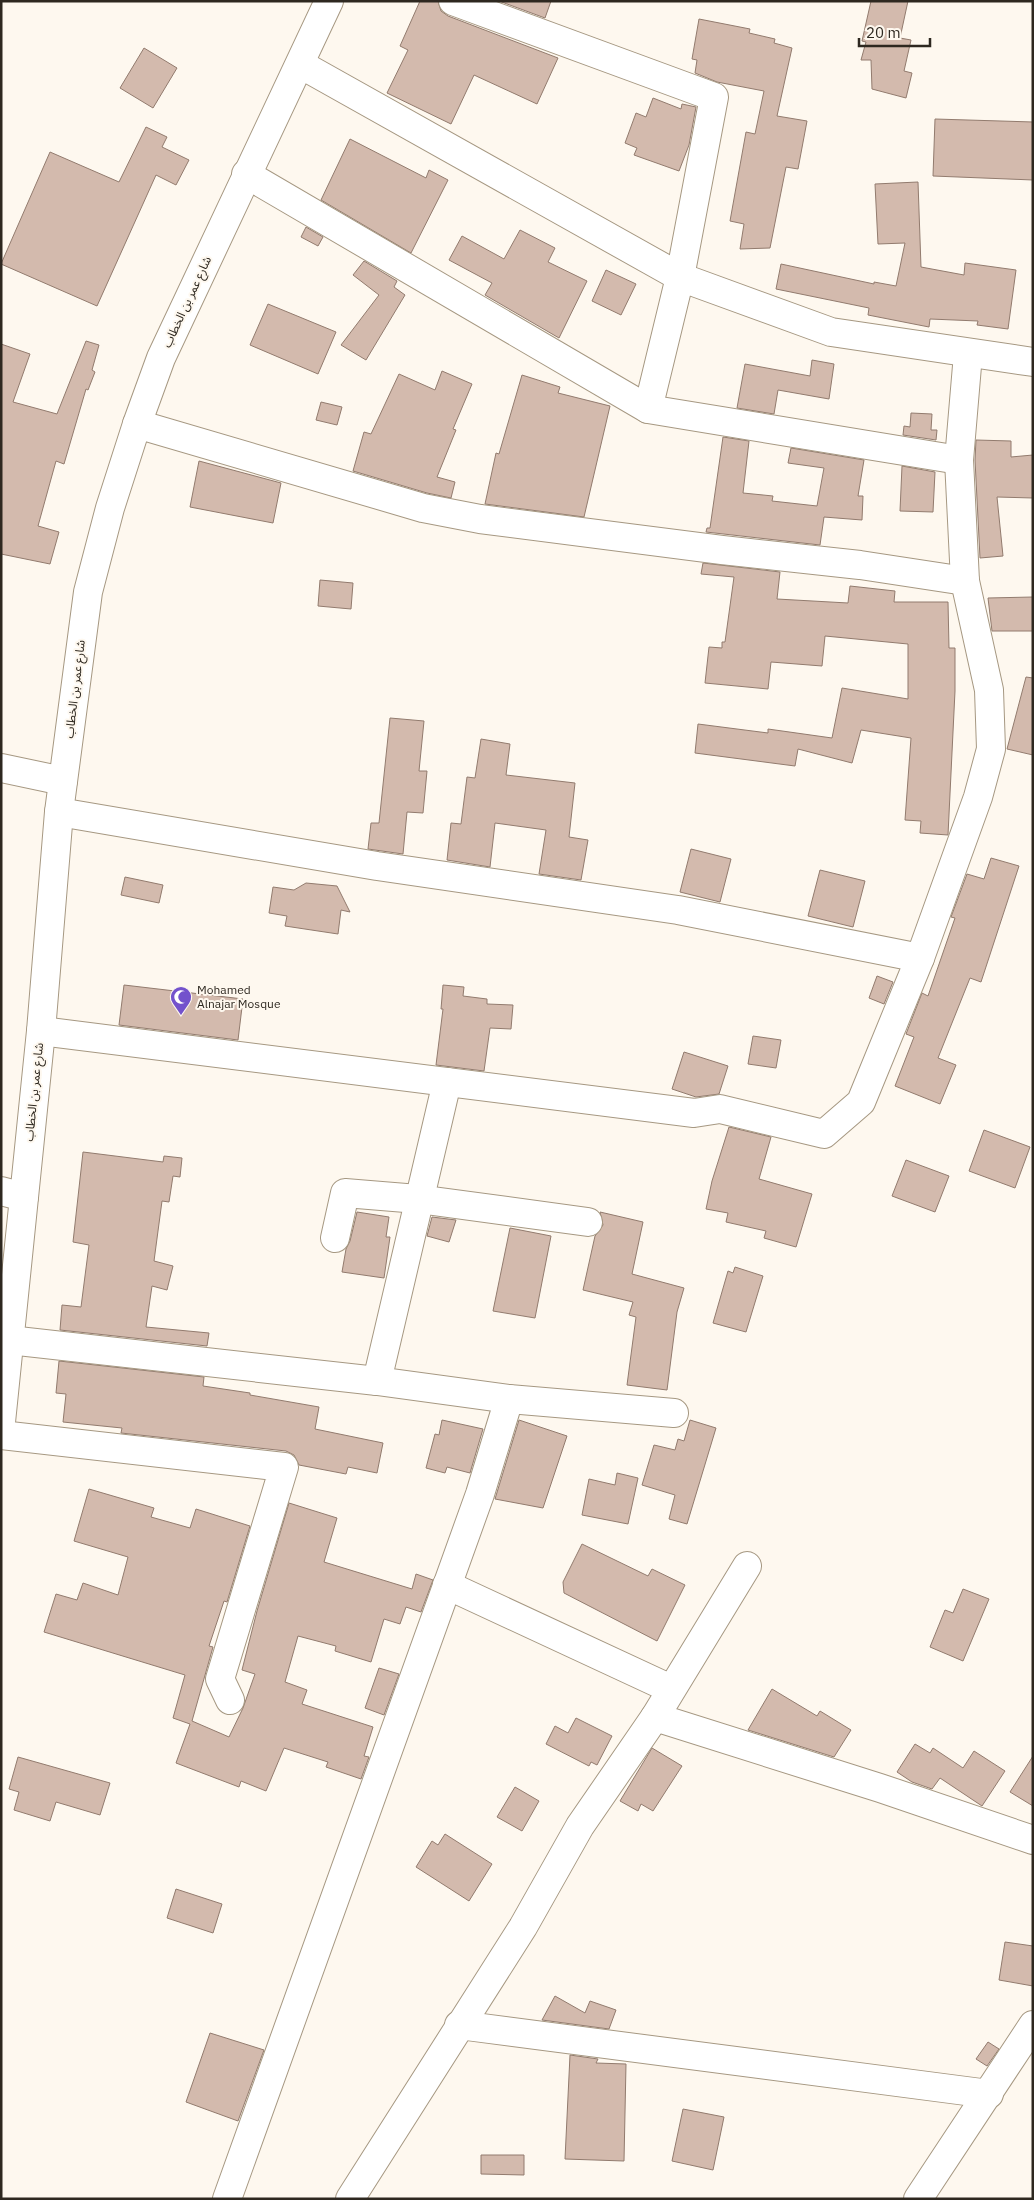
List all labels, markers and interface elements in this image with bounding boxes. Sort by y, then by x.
scale bar [859,15,930,47]
text: 20 m [866,23,901,42]
street label: شارع عمر بن الخطاب [159,254,216,351]
street label: شارع عمر بن الخطاب [61,639,90,739]
place label: Mohamed Alnajar Mosque [197,982,281,1011]
mosque icon: Mohamed Alnajar Mosque [169,985,193,1016]
street label: شارع عمر بن الخطاب [21,1042,48,1142]

